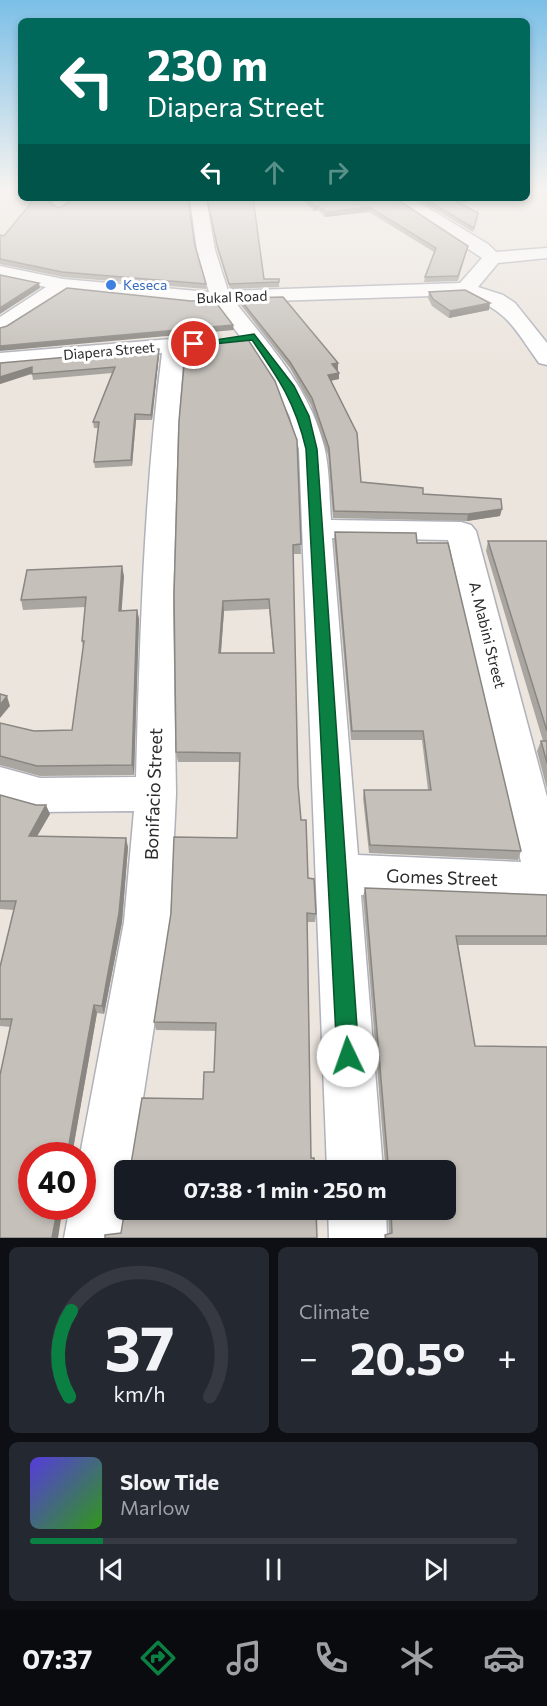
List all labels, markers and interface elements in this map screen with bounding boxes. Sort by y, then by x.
text: 230 m [147,38,268,90]
icon: left [48,42,126,120]
text: Diapera Street [147,90,324,123]
icon: left [195,156,228,189]
icon: ahead [258,156,291,189]
icon: right [321,156,354,189]
place label: Keseca [123,276,167,293]
marker: Keseca [104,278,118,292]
street label: Bukal Road [196,287,268,306]
pin [168,318,219,369]
icon: arrive [177,327,210,360]
street label: Diapera Street [62,338,156,363]
street label: A. Mabini Street [466,580,510,690]
street label: Bonifacio Street [140,727,166,860]
street label: Gomes Street [386,864,498,890]
position arrow [316,1024,380,1088]
speed limit sign: 40 [18,1142,96,1220]
text: 07:38 · 1 min · 250 m [184,1176,386,1203]
text: Climate [299,1299,369,1323]
text: 37 [104,1308,174,1384]
text: 20.5° [350,1329,465,1384]
text: − [299,1336,318,1377]
text: + [498,1336,517,1377]
text: km/h [113,1380,165,1406]
text: Slow Tide [120,1468,219,1495]
text: Marlow [120,1495,190,1519]
icon: previous [95,1553,128,1586]
icon: pause [257,1553,290,1586]
icon: next [419,1553,452,1586]
icon: directions [137,1637,179,1679]
icon: music [223,1637,265,1679]
icon: phone [310,1637,352,1679]
icon: climate [396,1637,438,1679]
icon: car [483,1637,525,1679]
text: 07:37 [22,1642,92,1675]

